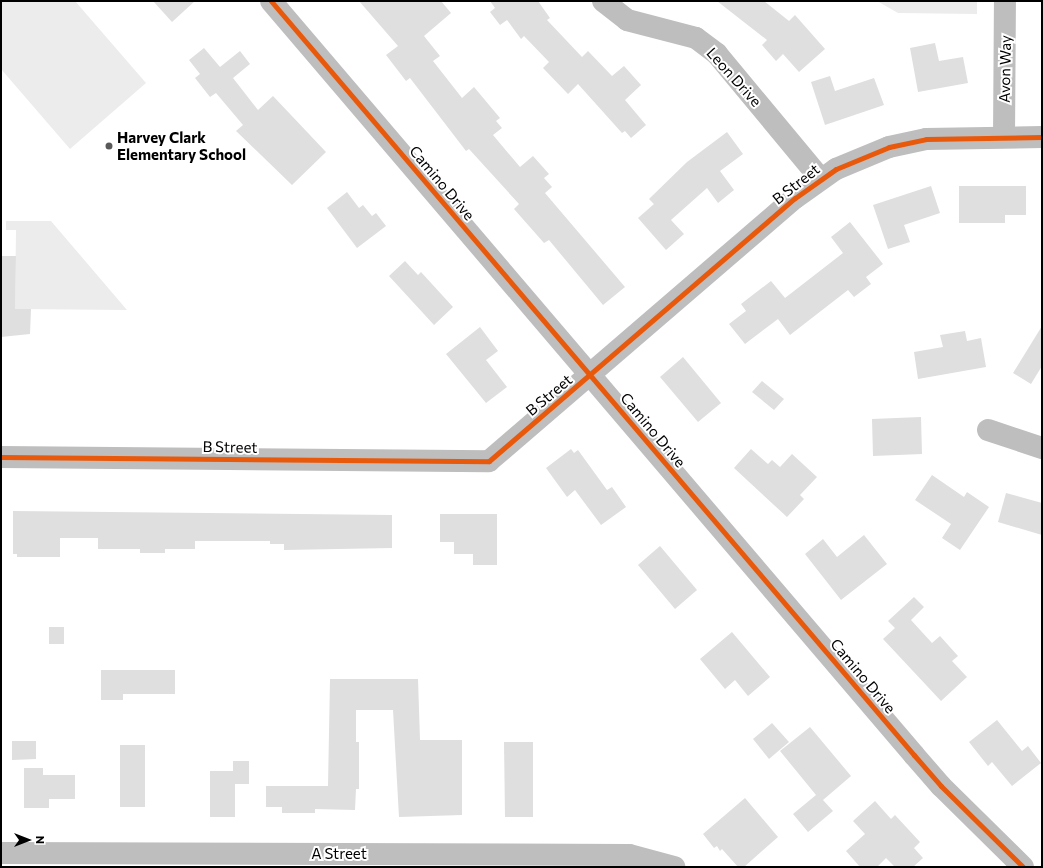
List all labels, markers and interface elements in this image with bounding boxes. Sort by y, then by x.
street label: Avon Way [995,35,1015,103]
street label: Leon Drive [703,44,765,110]
place label: Harvey Clark Elementary School [117,128,246,163]
marker: Harvey Clark Elementary School [104,141,114,151]
street label: Camino Drive [406,142,478,224]
street label: B Street [769,160,823,208]
street label: B Street [522,370,576,420]
street label: Camino Drive [617,389,689,471]
street label: B Street [202,438,258,456]
street label: Camino Drive [827,635,899,717]
north arrow [8,820,48,860]
text: N [34,836,47,844]
street label: A Street [311,845,367,863]

